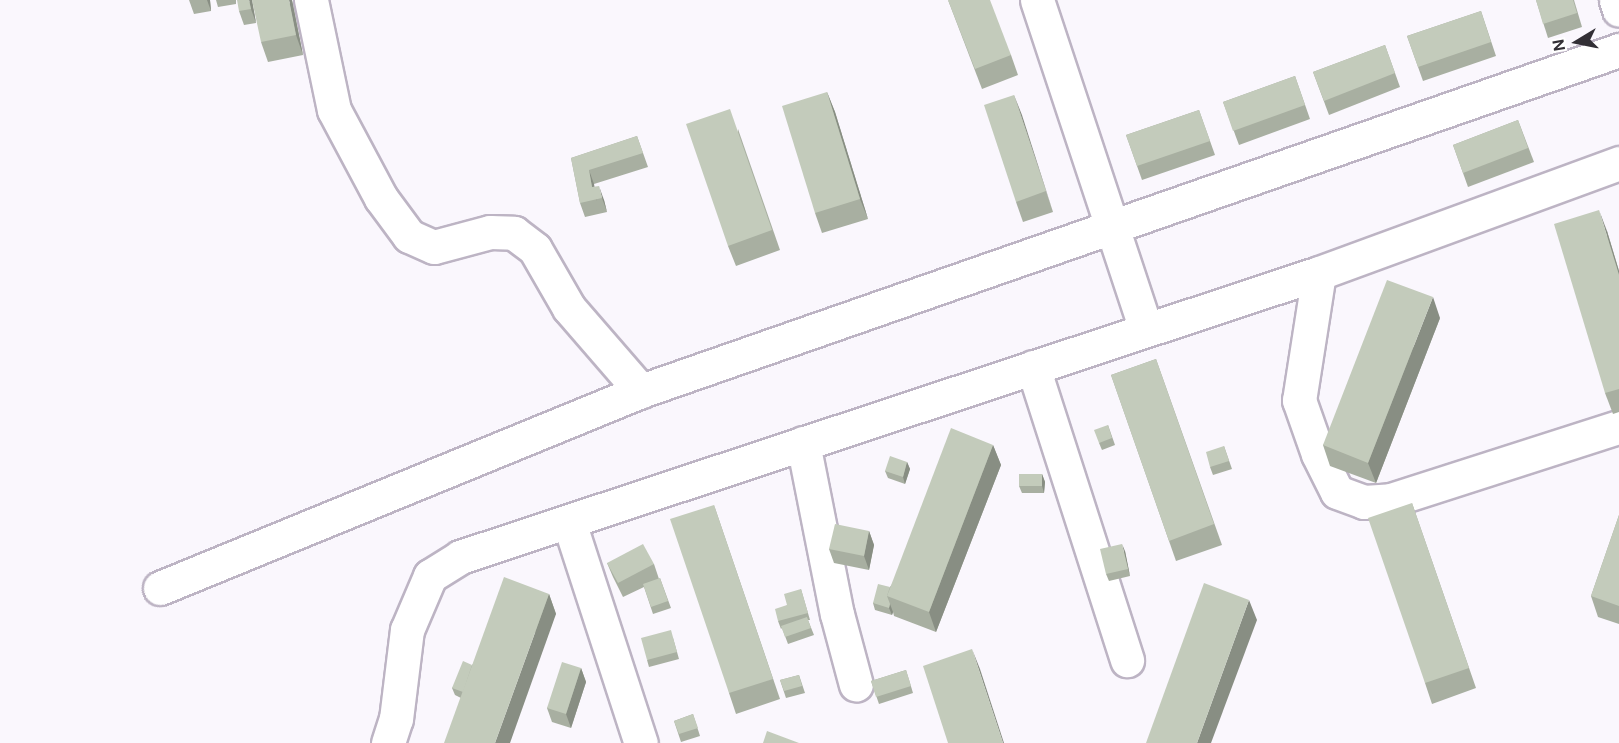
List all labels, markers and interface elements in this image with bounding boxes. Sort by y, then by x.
north arrow [1547,12,1607,72]
text: N [1547,38,1570,53]

